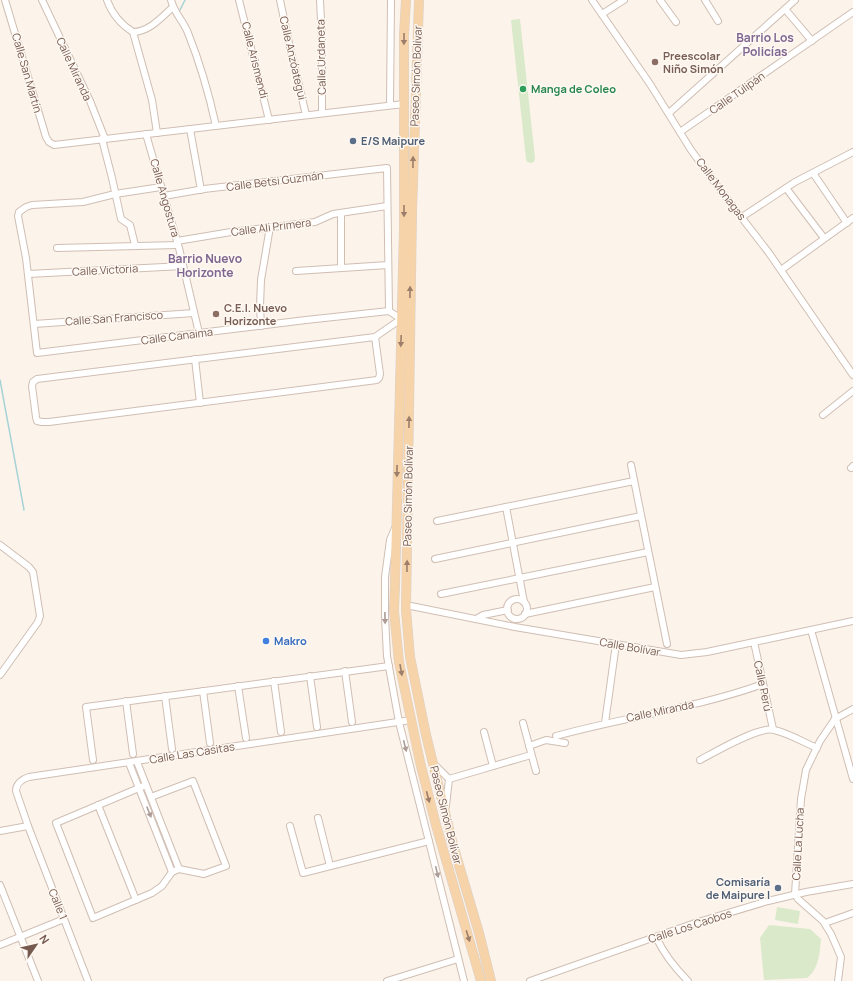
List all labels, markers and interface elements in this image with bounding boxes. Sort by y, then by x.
street label: Calle Anzóategui [277,15,310,101]
street label: Calle Urdaneta [312,19,329,95]
street label: Calle Arismendi [239,20,272,100]
street label: Paseo Simón Bolívar [406,25,425,127]
district label: Barrio Los Policías [736,29,794,60]
street label: Calle San Martín [9,31,46,114]
one-way arrow [401,33,407,46]
street label: Calle Miranda [53,35,96,103]
place label: Preescolar Niño Simón [663,48,724,76]
marker: Preescolar Niño Simón [650,57,660,67]
street label: Calle Tulipán [706,68,767,117]
place label: Manga de Coleo [531,81,616,96]
marker: Manga de Coleo [518,84,528,94]
place label: E/S Maipure [361,133,425,148]
marker: E/S Maipure [348,136,358,146]
street label: Calle Monagas [693,154,750,223]
one-way arrow [410,155,416,168]
street label: Calle Angostura [147,157,184,239]
street label: Calle Betsi Guzmán [225,167,324,194]
one-way arrow [401,205,407,218]
street label: Calle Ali Primera [230,214,312,239]
district label: Barrio Nuevo Horizonte [168,250,242,281]
street label: Calle Victoria [72,260,138,279]
one-way arrow [407,286,414,298]
place label: C.E.I. Nuevo Horizonte [224,300,287,328]
street label: Calle San Francisco [65,307,164,328]
marker: C.E.I. Nuevo Horizonte [211,309,221,319]
street label: Calle Canaima [140,324,214,347]
one-way arrow [398,335,404,348]
one-way arrow [405,416,412,428]
street label: Paseo Simón Bolívar [399,445,416,547]
one-way arrow [394,465,400,478]
one-way arrow [403,560,410,572]
one-way arrow [382,612,388,625]
place label: Makro [274,633,307,648]
street label: Calle Bolívar [599,634,662,659]
marker: Makro [261,636,271,646]
street label: Calle Perú [751,659,776,713]
one-way arrow [398,664,404,676]
street label: Calle Miranda [625,696,695,725]
street label: Calle Las Casitas [148,738,236,767]
one-way arrow [403,740,409,752]
street label: Paseo Simón Bolívar [427,764,466,866]
one-way arrow [425,792,431,804]
one-way arrow [146,807,152,819]
street label: Calle La Lucha [788,807,807,881]
one-way arrow [435,866,441,878]
place label: Comisaría de Maipure I [706,874,770,902]
marker: Comisaría de Maipure I [773,883,783,893]
street label: Calle 1 [46,886,71,921]
street label: Calle Los Caobos [646,905,734,946]
north arrow [16,925,56,965]
one-way arrow [466,929,472,942]
text: N [36,932,53,947]

